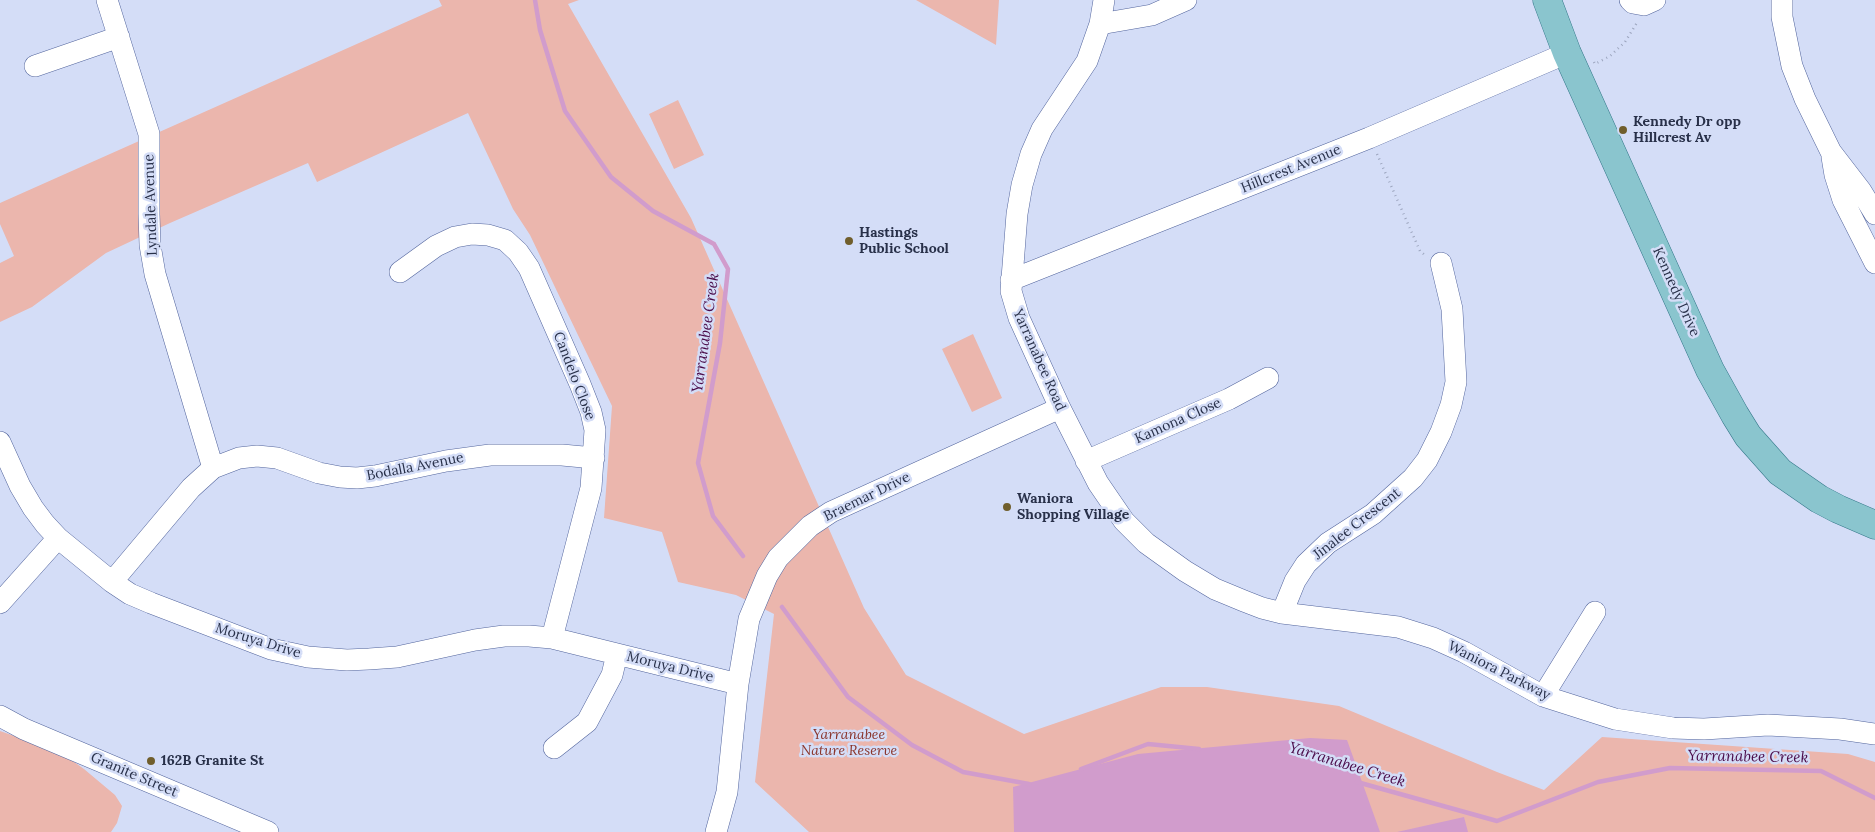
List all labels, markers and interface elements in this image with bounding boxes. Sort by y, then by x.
place label: Kennedy Dr opp Hillcrest Av [1633,114,1741,146]
marker: Kennedy Dr opp Hillcrest Av [1617,124,1629,136]
street label: Hillcrest Avenue [1238,141,1344,197]
street label: Lyndale Avenue [141,154,161,256]
place label: Hastings Public School [859,225,949,258]
marker: Hastings Public School [843,235,855,247]
street label: Kennedy Drive [1649,245,1703,339]
water label: Yarranabee Creek [689,272,723,394]
street label: Yarranabee Road [1009,306,1069,414]
street label: Candelo Close [549,330,599,422]
street label: Kamona Close [1132,394,1224,448]
street label: Bodalla Avenue [365,449,465,485]
street label: Braemar Drive [821,469,913,525]
street label: Jinalee Crescent [1310,485,1404,563]
place label: Waniora Shopping Village [1017,491,1129,524]
marker: Waniora Shopping Village [1001,501,1013,513]
street label: Moruya Drive [213,620,303,662]
street label: Waniora Parkway [1445,638,1553,704]
street label: Moruya Drive [625,648,715,686]
park label: Yarranabee Nature Reserve [801,727,897,760]
water label: Yarranabee Creek [1287,739,1407,791]
water label: Yarranabee Creek [1688,747,1808,767]
street label: Granite Street [88,749,180,801]
place label: 162B Granite St [161,753,264,769]
marker: 162B Granite St [145,755,157,767]

